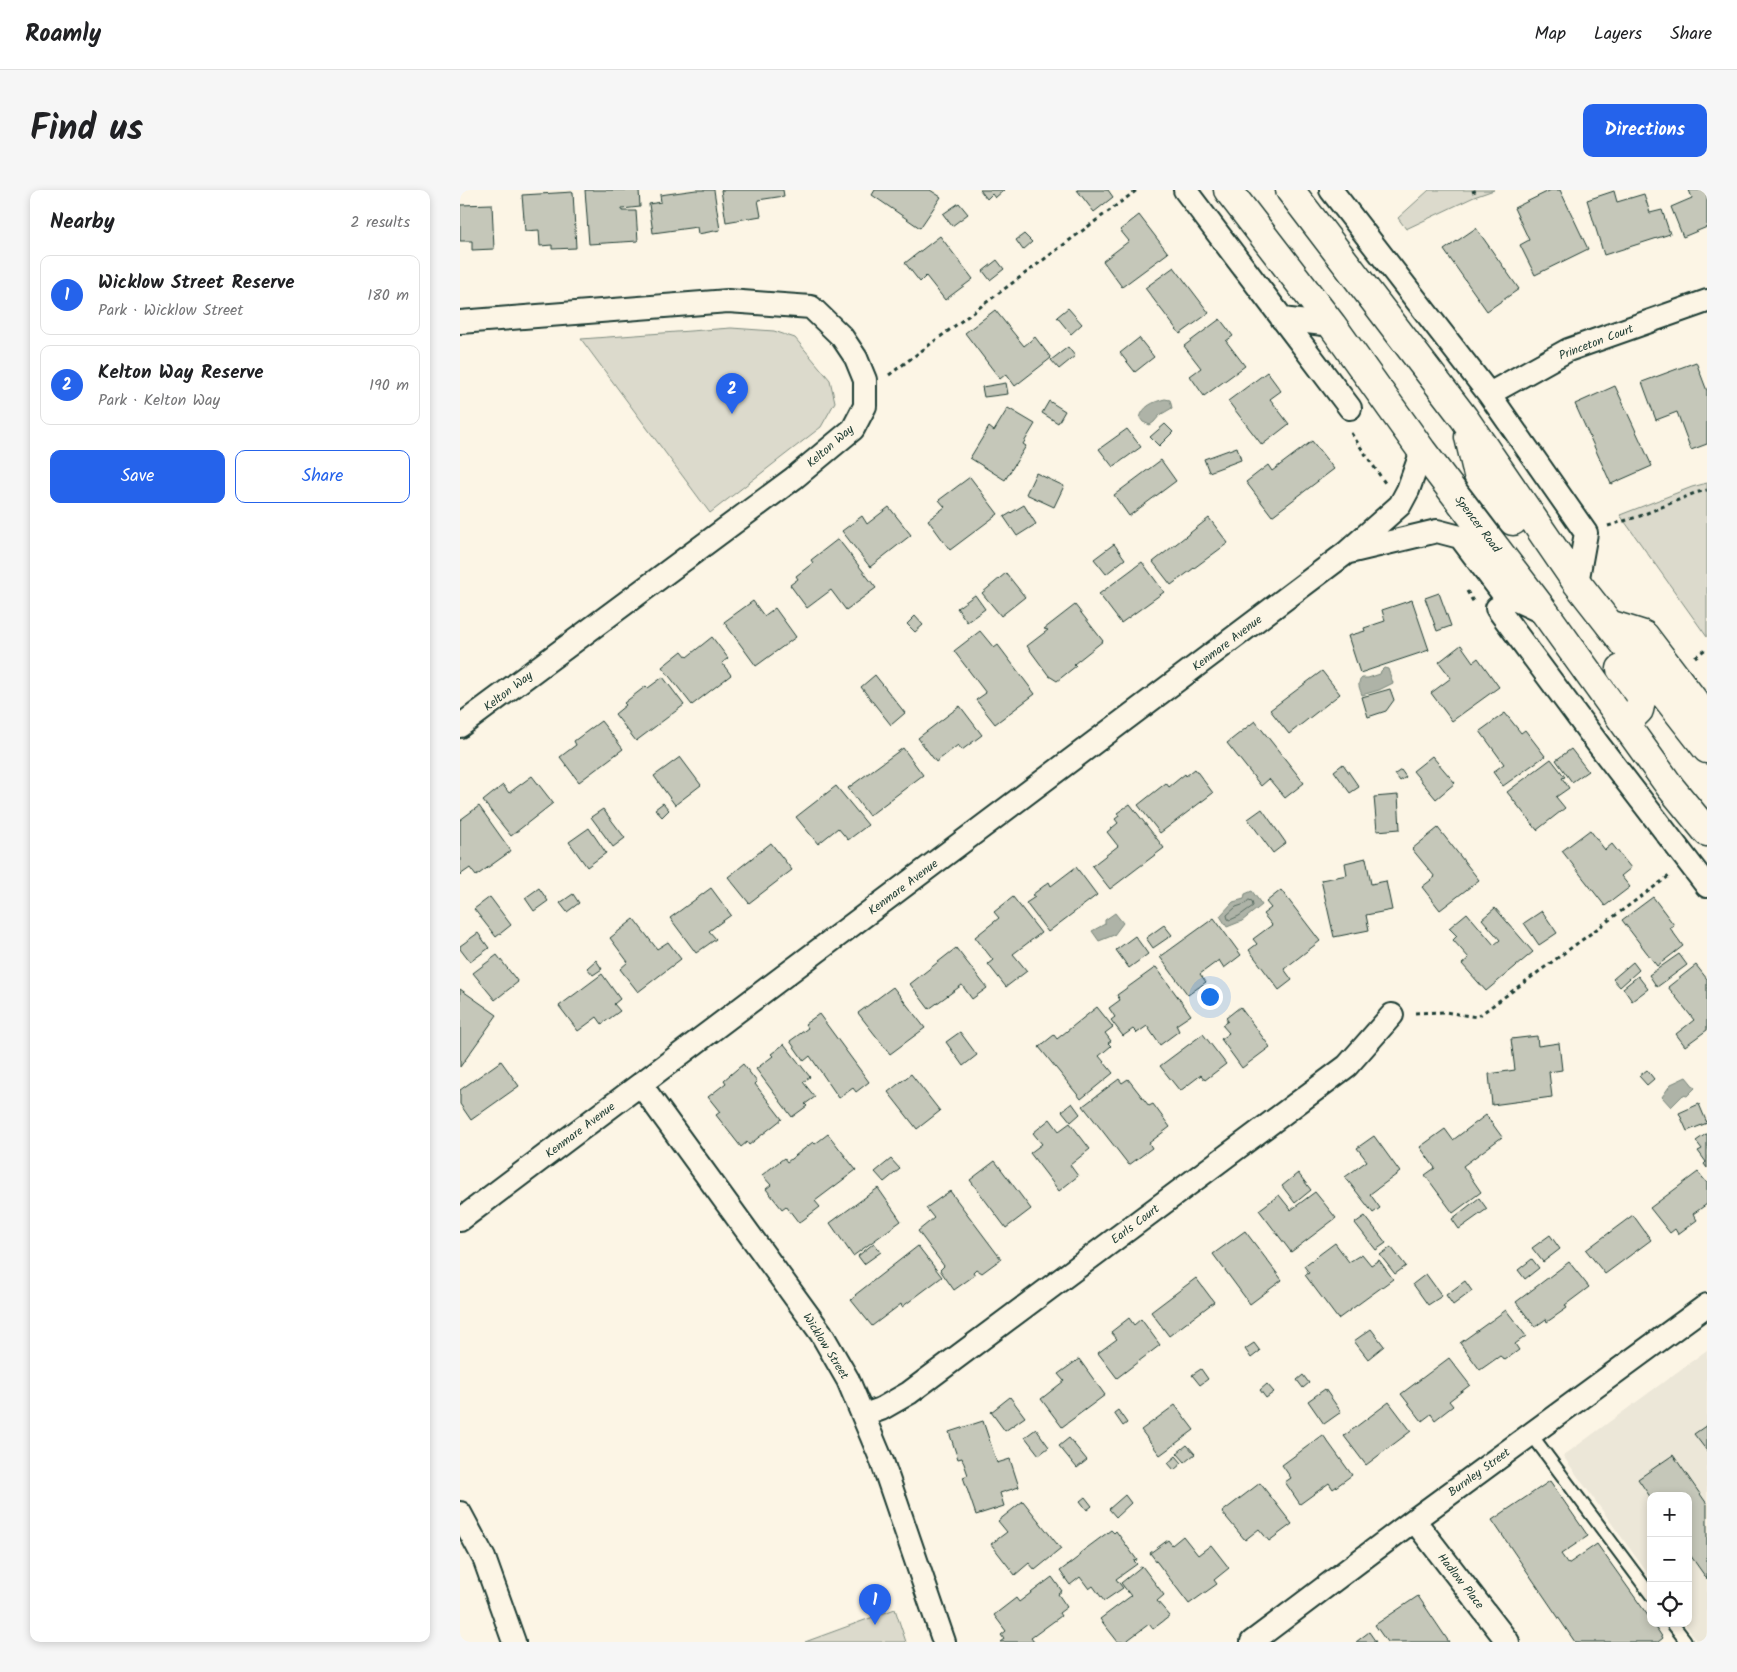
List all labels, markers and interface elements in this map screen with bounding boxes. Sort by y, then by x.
text: Roamly [25,15,101,54]
text: Map [1535,20,1566,49]
text: Layers [1594,20,1642,49]
text: Share [1670,20,1712,49]
text: Find us [30,102,143,158]
button: Directions [1583,104,1707,157]
text: Nearby [50,206,115,239]
text: 2 results [350,210,410,235]
text: Wicklow Street Reserve [98,268,294,298]
text: 1 [65,283,69,308]
text: 180 m [367,283,409,308]
text: Park · Wicklow Street [98,298,244,323]
street label: Princeton Court [1556,319,1637,365]
text: Kelton Way Reserve [98,358,264,388]
text: 2 [62,373,72,398]
text: 190 m [369,373,409,398]
pin: 2 [716,373,748,414]
text: Park · Kelton Way [98,388,220,413]
street label: Kelton Way [802,420,858,472]
button: Save [50,450,225,503]
button: Share [235,450,410,503]
street label: Spencer Road [1450,492,1506,558]
street label: Kenmare Avenue [1188,610,1267,676]
street label: Kelton Way [480,666,537,716]
street label: Kenmare Avenue [864,854,943,920]
your location [1197,984,1223,1010]
street label: Kenmare Avenue [541,1097,620,1163]
street label: Earls Court [1107,1200,1164,1249]
street label: Wicklow Street [798,1309,854,1383]
street label: Burnley Street [1444,1443,1515,1502]
map controls [1647,1492,1692,1627]
button: + [1647,1492,1692,1537]
button: − [1647,1537,1692,1582]
street label: Hadlow Place [1433,1549,1489,1614]
button: locate [1647,1582,1692,1627]
pin: 1 [859,1584,891,1625]

